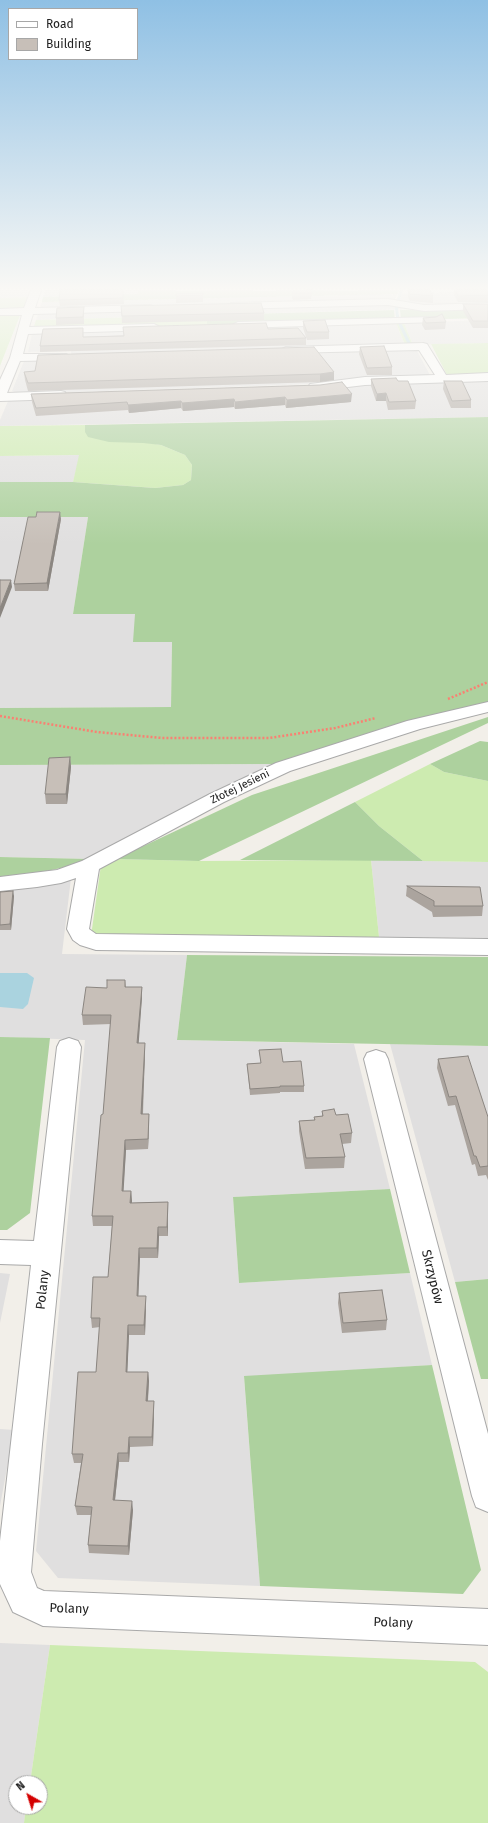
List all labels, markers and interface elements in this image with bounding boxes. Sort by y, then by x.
legend [8,8,138,60]
text: Road [46,17,74,31]
text: Building [46,37,91,51]
street label: Złotej Jesieni [208,767,272,807]
street label: Skrzypów [418,1248,446,1306]
street label: Polany [33,1270,53,1310]
street label: Polany [49,1601,89,1617]
street label: Polany [373,1615,413,1631]
north arrow [8,1775,48,1815]
text: N [14,1779,28,1793]

